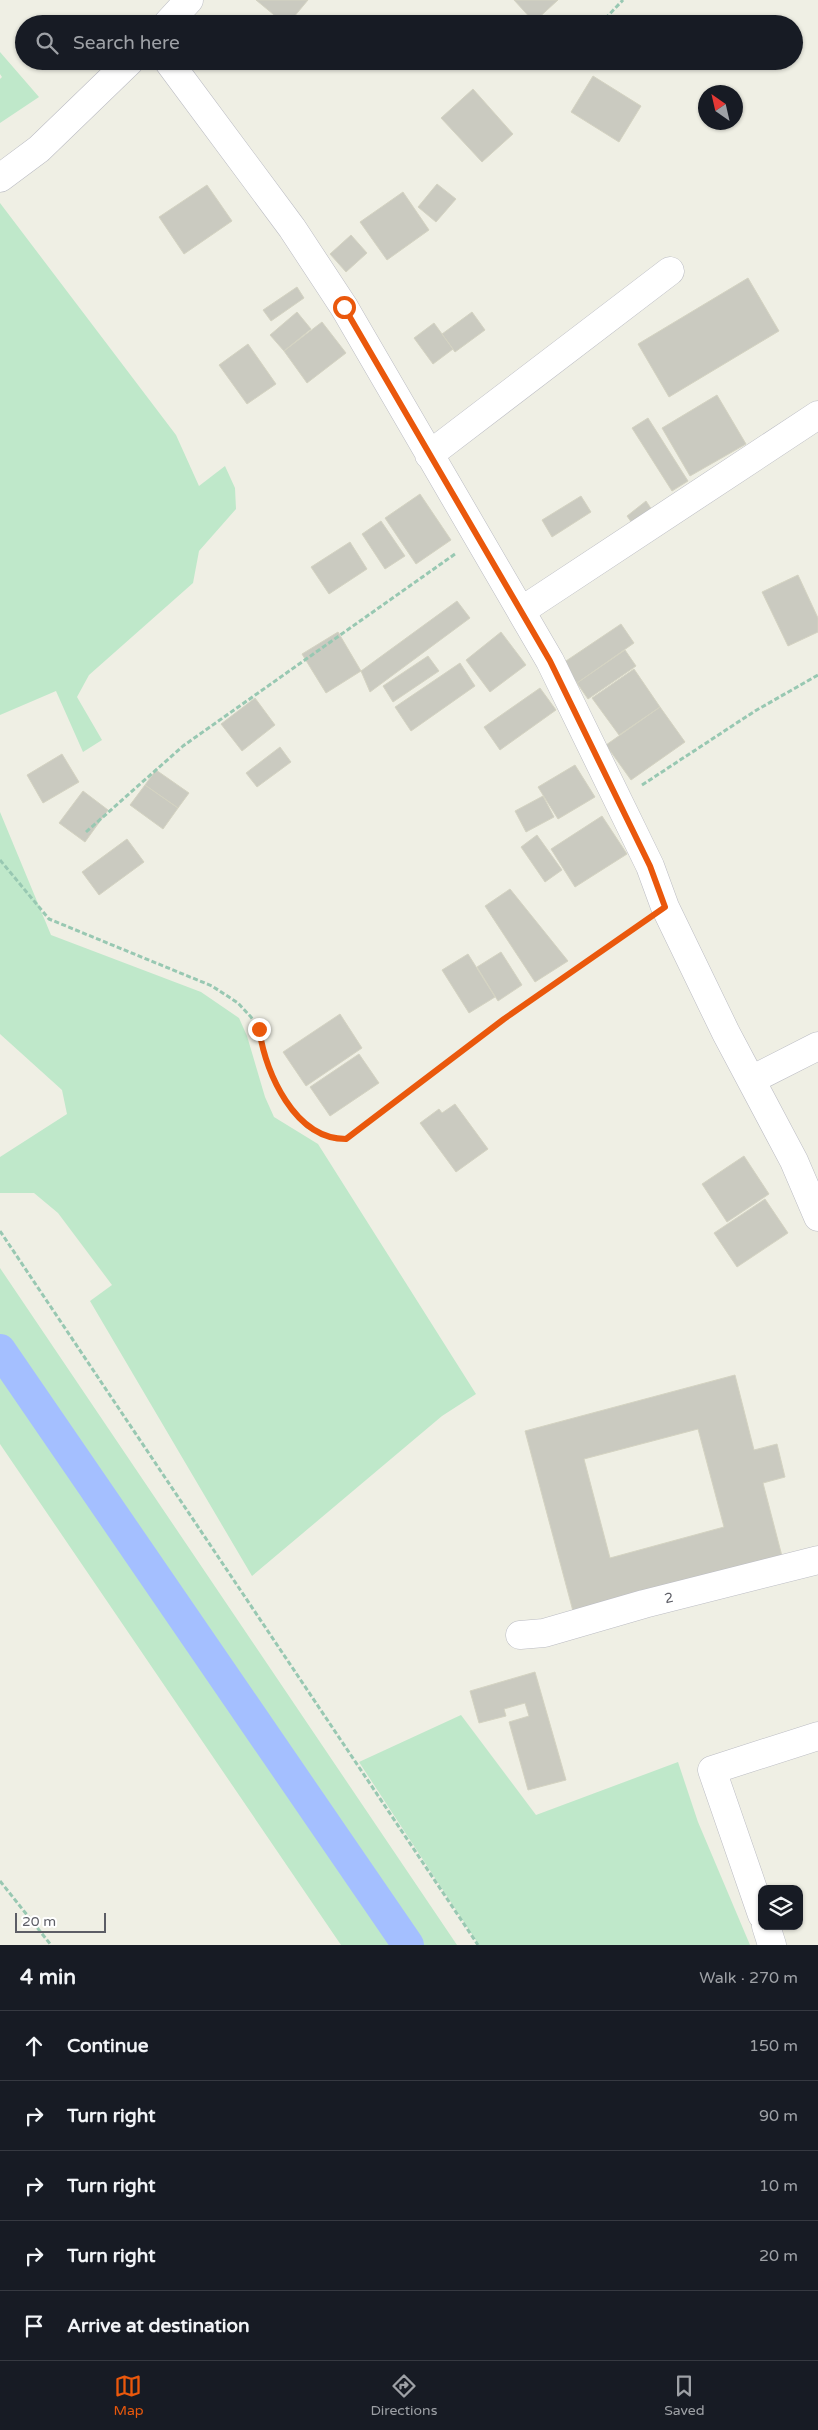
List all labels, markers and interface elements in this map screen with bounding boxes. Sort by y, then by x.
search box [15,15,803,70]
icon: search [33,29,61,57]
text: Search here [73,32,180,54]
north arrow [698,85,743,130]
route start [333,296,356,319]
route end [248,1018,271,1041]
street label: 2 [663,1589,675,1607]
map controls [758,1885,803,1930]
button: layers [758,1885,803,1930]
scale bar [15,1910,106,1933]
text: 20 m [22,1913,56,1930]
text: 4 min [20,1965,76,1990]
text: Walk · 270 m [699,1968,798,1988]
icon: ahead [20,2032,48,2060]
text: Continue [67,2035,149,2057]
text: 150 m [749,2036,798,2056]
icon: right [20,2102,48,2130]
text: Turn right [67,2105,155,2127]
text: 90 m [759,2106,798,2126]
icon: right [20,2172,48,2200]
text: Turn right [67,2175,155,2197]
text: 10 m [759,2176,798,2196]
icon: right [20,2242,48,2270]
text: Turn right [67,2245,155,2267]
text: 20 m [759,2246,798,2266]
icon: arrive [20,2312,48,2340]
text: Arrive at destination [67,2315,250,2337]
tab: Map [113,2372,144,2419]
tab: Directions [370,2372,437,2419]
tab: Saved [664,2372,705,2419]

